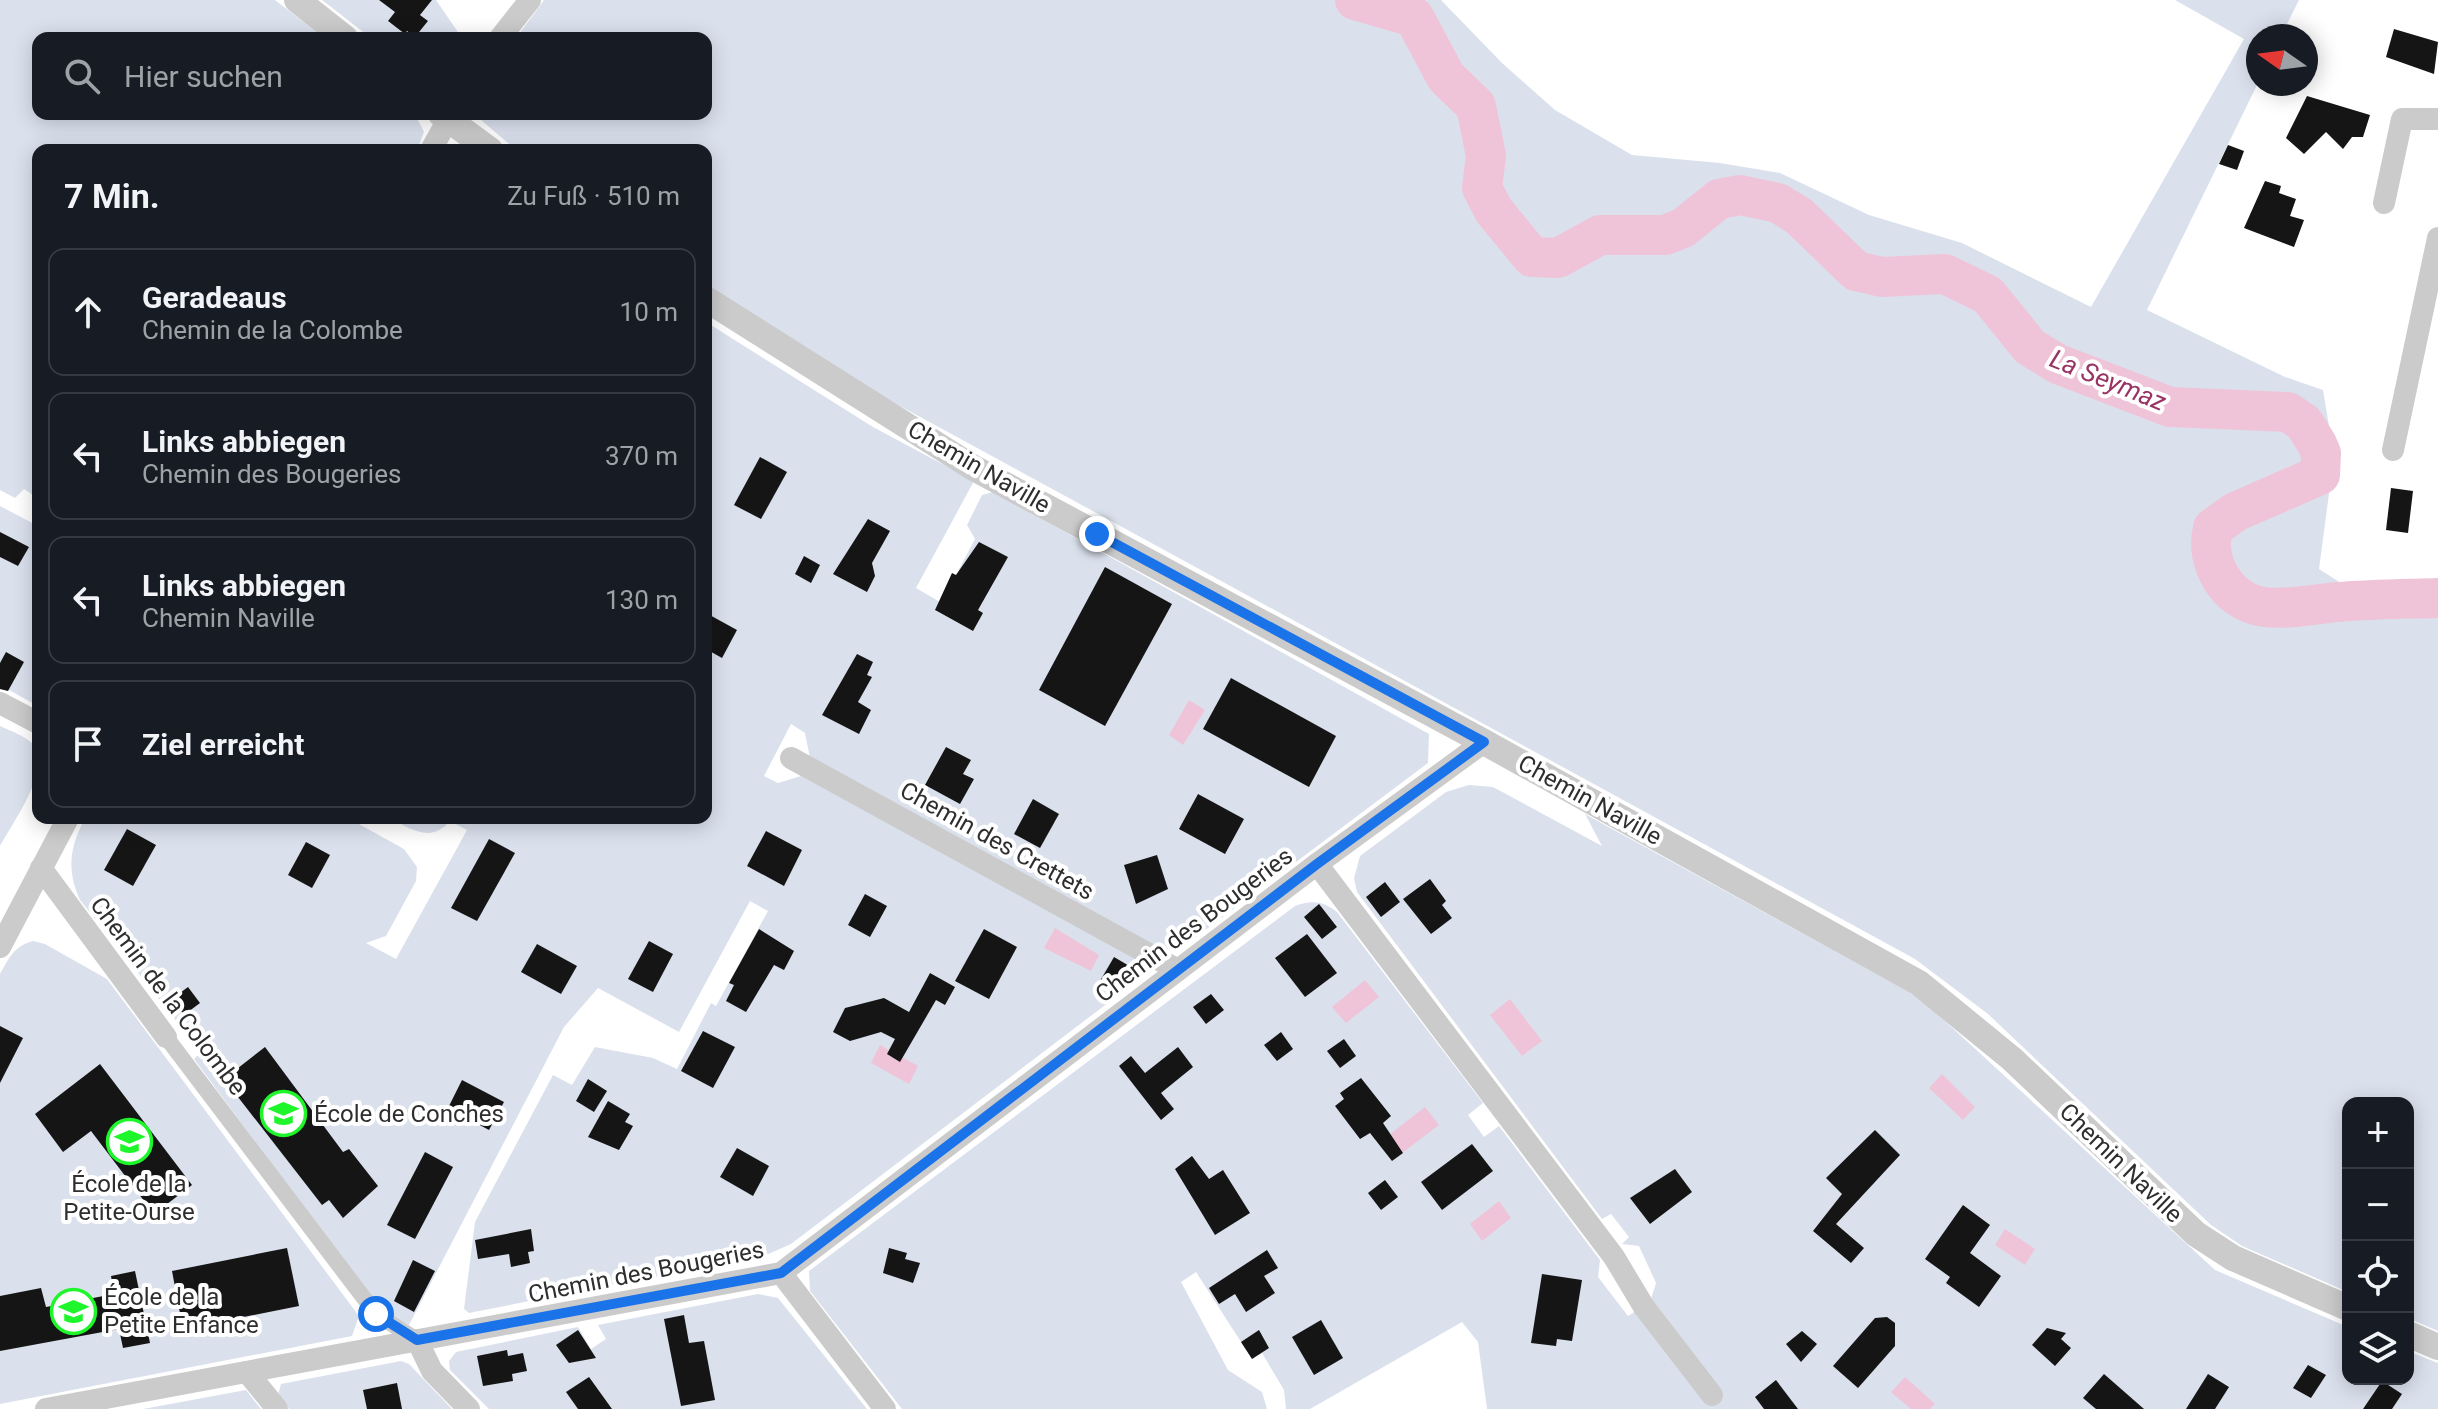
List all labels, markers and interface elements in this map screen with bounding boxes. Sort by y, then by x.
north arrow [2246,24,2318,96]
search box [32,32,712,120]
icon: search [60,54,104,98]
text: Hier suchen [124,59,283,94]
text: 7 Min. [64,176,160,216]
text: Zu Fuß · 510 m [507,181,680,211]
text: Geradeaus [142,280,287,315]
icon: ahead [66,290,110,334]
text: 10 m [620,297,678,327]
text: Chemin de la Colombe [142,315,403,345]
water label: La Seymaz [2046,343,2171,417]
street label: Chemin Naville [903,415,1055,519]
text: Links abbiegen [142,424,346,459]
icon: left [66,434,110,478]
text: 370 m [605,441,678,471]
text: Chemin des Bougeries [142,459,401,489]
route end [1079,516,1115,552]
text: Links abbiegen [142,568,346,603]
icon: left [66,578,110,622]
text: 130 m [605,585,678,615]
text: Chemin Naville [142,603,315,633]
icon: arrive [66,722,110,766]
text: Ziel erreicht [142,727,304,762]
street label: Chemin Naville [1513,749,1667,851]
street label: Chemin des Crettets [895,776,1099,906]
street label: Chemin des Bougeries [1090,842,1298,1008]
street label: Chemin de la Colombe [84,891,252,1101]
school or university icon: École de Conches [259,1090,307,1138]
map controls [2342,1097,2414,1385]
button: + [2342,1097,2414,1169]
street label: Chemin Naville [2054,1098,2188,1228]
place label: École de Conches [314,1100,504,1128]
school or university icon: École de la Petite-Ourse [105,1118,153,1166]
button: − [2342,1169,2414,1241]
place label: École de la Petite-Ourse [63,1170,195,1226]
street label: Chemin des Bougeries [526,1235,766,1309]
button: locate [2342,1241,2414,1313]
place label: École de la Petite Enfance [104,1283,259,1339]
school or university icon: École de la Petite Enfance [49,1287,97,1335]
route start [358,1296,394,1332]
button: layers [2342,1313,2414,1385]

